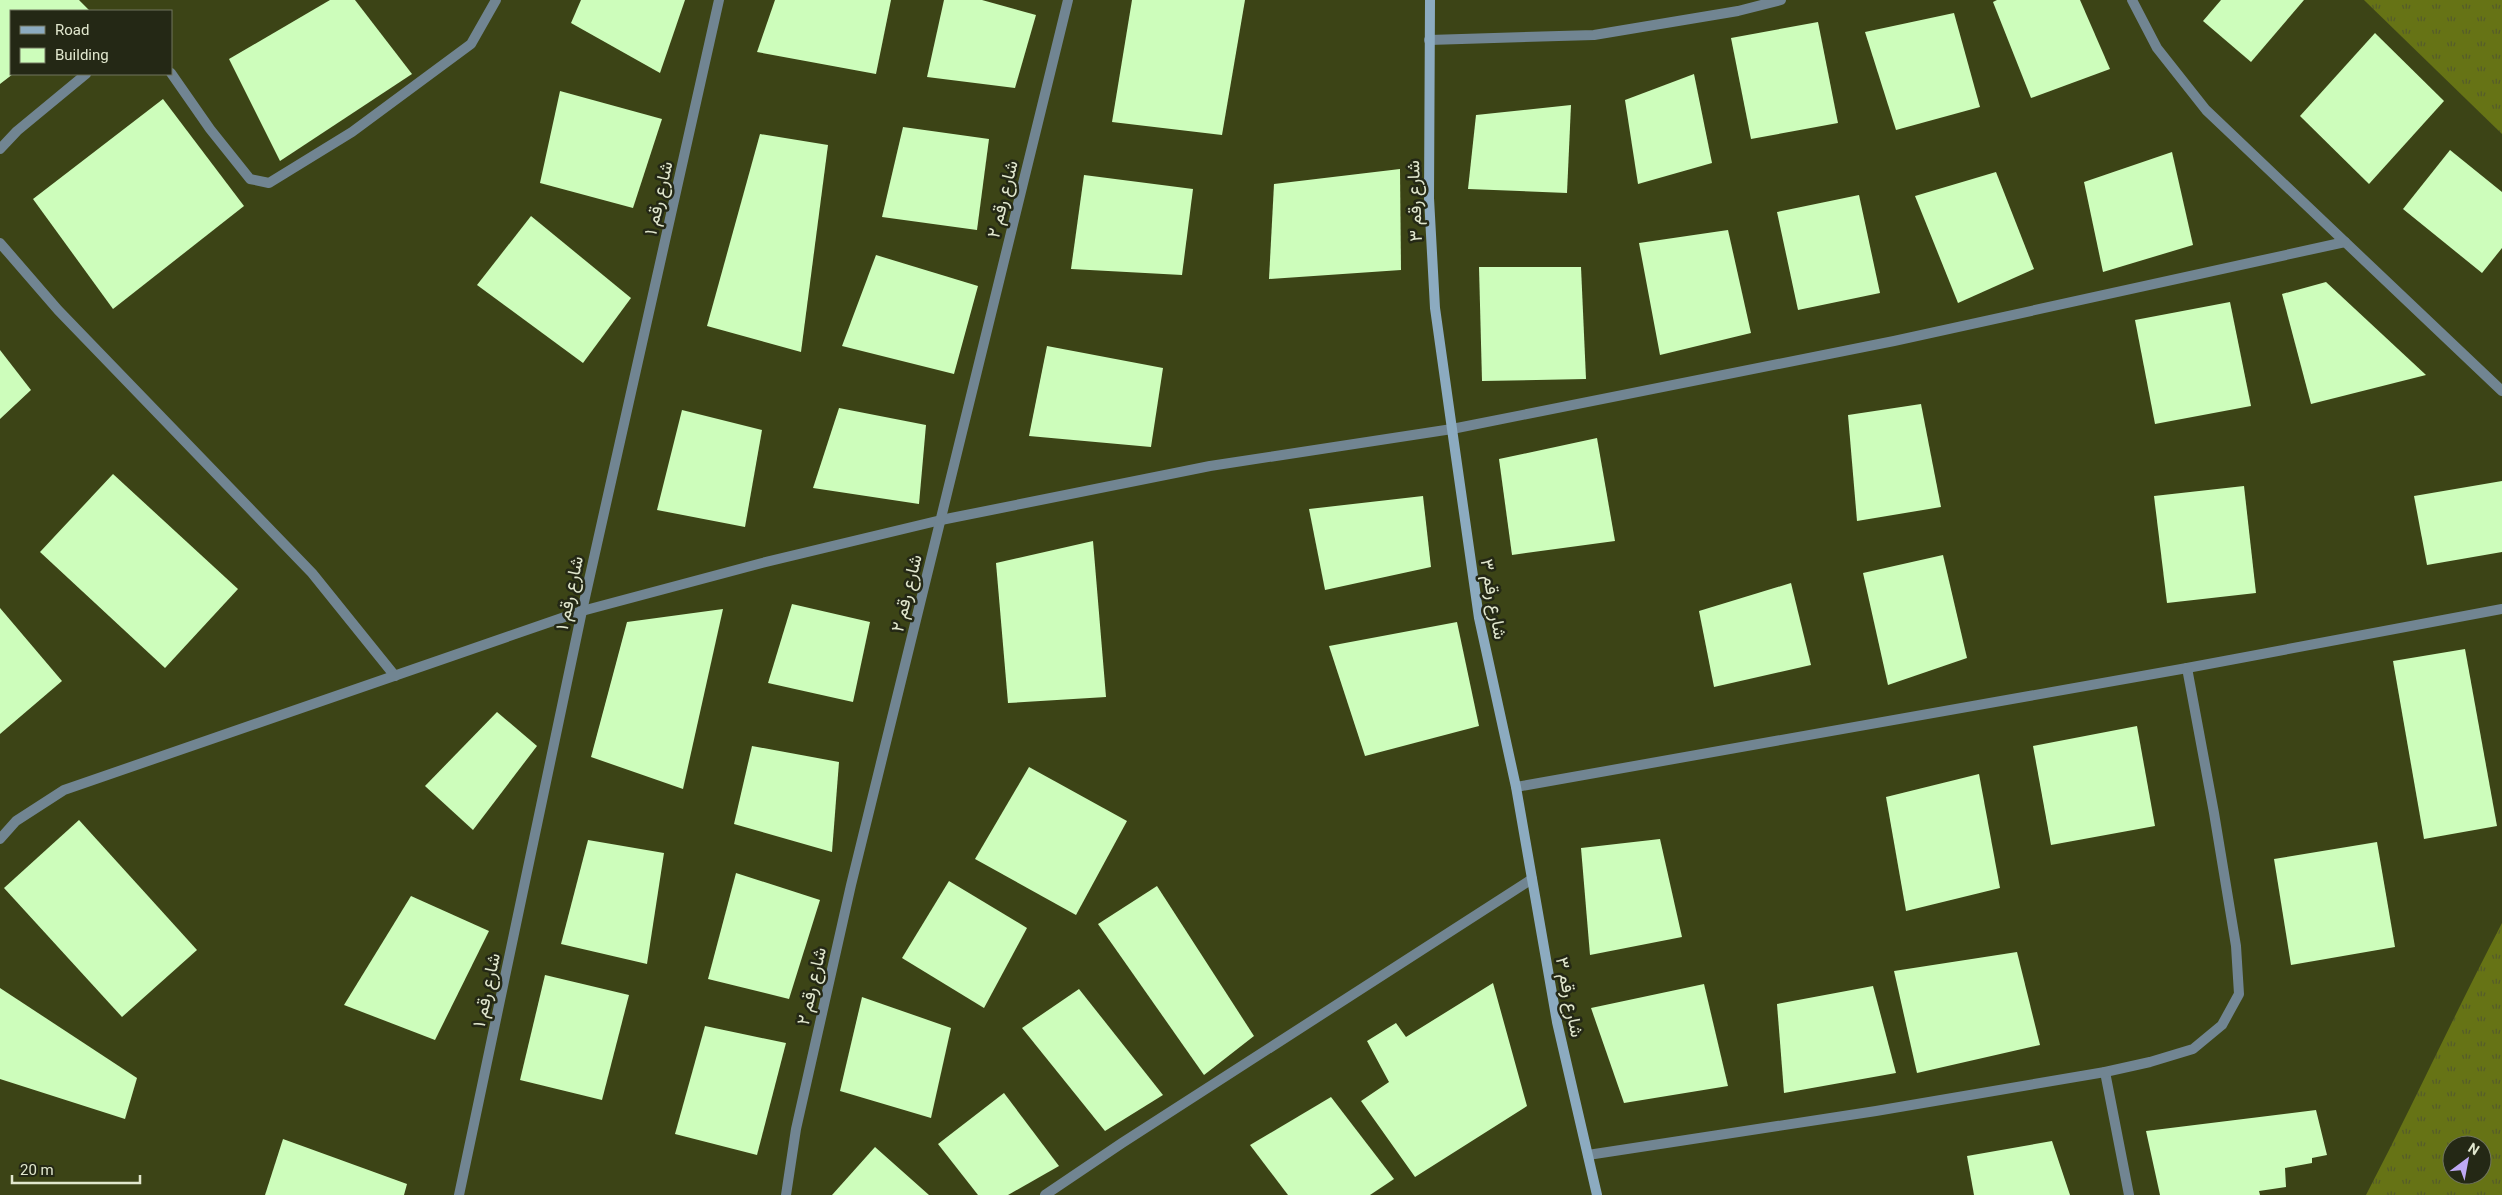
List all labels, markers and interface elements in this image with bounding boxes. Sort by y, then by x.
legend [10,10,172,75]
text: Road [55,21,89,39]
text: Building [55,46,109,64]
street label: شارع رقم ٢ [982,158,1024,240]
street label: شارع رقم ١ [639,159,679,237]
street label: شارع رقم ٣ [1402,160,1428,242]
street label: شارع رقم ٢ [886,552,928,634]
street label: شارع رقم ١ [551,554,589,632]
street label: شارع رقم ٣ [1475,557,1511,641]
street label: شارع رقم ٢ [792,945,832,1027]
street label: شارع رقم ١ [468,951,506,1029]
street label: شارع رقم ٣ [1550,955,1588,1039]
north arrow [2442,1135,2492,1185]
text: N [2465,1140,2482,1158]
scale bar [12,1152,140,1184]
text: 20 m [20,1161,54,1179]

